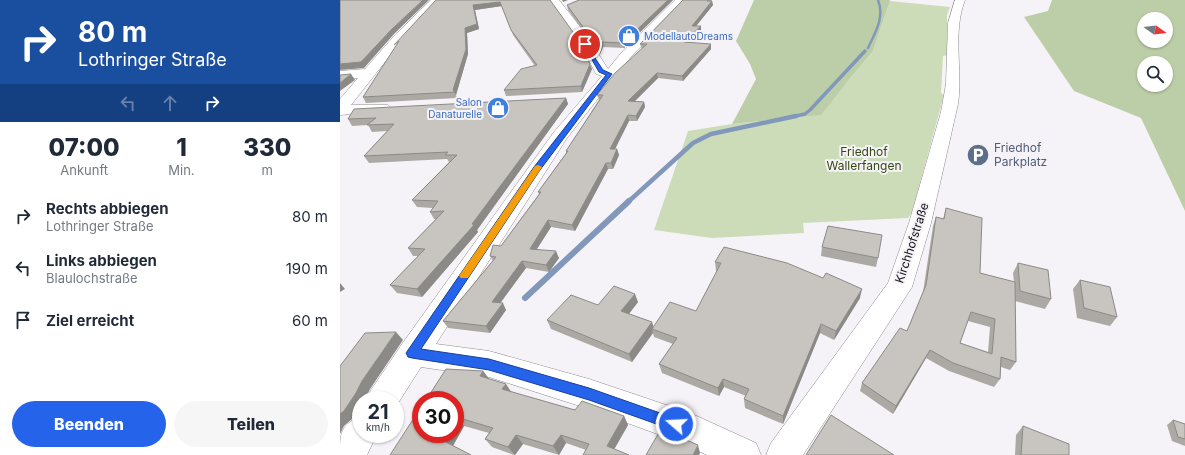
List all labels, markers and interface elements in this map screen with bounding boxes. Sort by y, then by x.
north arrow [1137,12,1173,48]
map controls [1137,12,1173,92]
text: 80 m [78,15,147,49]
icon: right [12,16,64,68]
shop icon: ModellautoDreams [616,23,642,49]
pin [568,27,602,61]
place label: ModellautoDreams [644,30,733,42]
icon: arrive [574,33,596,55]
text: Lothringer Straße [78,49,227,70]
button: search [1137,56,1173,92]
icon: left [117,92,139,114]
icon: ahead [159,92,181,114]
icon: right [201,92,223,114]
shop icon: Salon Danaturelle [485,95,511,121]
place label: Salon Danaturelle [428,96,482,120]
text: 07:00 [49,133,120,162]
text: 1 [176,133,187,162]
text: 330 [243,133,291,162]
place label: Friedhof Parkplatz [994,140,1047,169]
parking icon: Friedhof Parkplatz [965,142,991,168]
park label: Friedhof Wallerfangen [827,144,902,173]
text: Ankunft [60,162,108,178]
text: Min. [168,162,195,178]
text: m [262,162,273,178]
text: Rechts abbiegen [46,199,168,218]
street label: Kirchhofstraße [891,201,932,285]
icon: right [12,205,34,227]
text: 80 m [292,207,328,226]
text: Lothringer Straße [46,218,154,234]
text: Links abbiegen [46,251,157,270]
icon: left [12,257,34,279]
text: 190 m [286,259,328,278]
text: Blaulochstraße [46,270,138,286]
icon: arrive [12,309,34,331]
text: Ziel erreicht [46,311,134,330]
text: 60 m [292,311,328,330]
speed limit sign: 30 [412,391,464,443]
text: 21 [367,400,389,424]
button: Beenden [12,401,166,447]
button: Teilen [174,401,328,447]
position arrow [655,403,697,445]
text: km/h [366,421,390,433]

